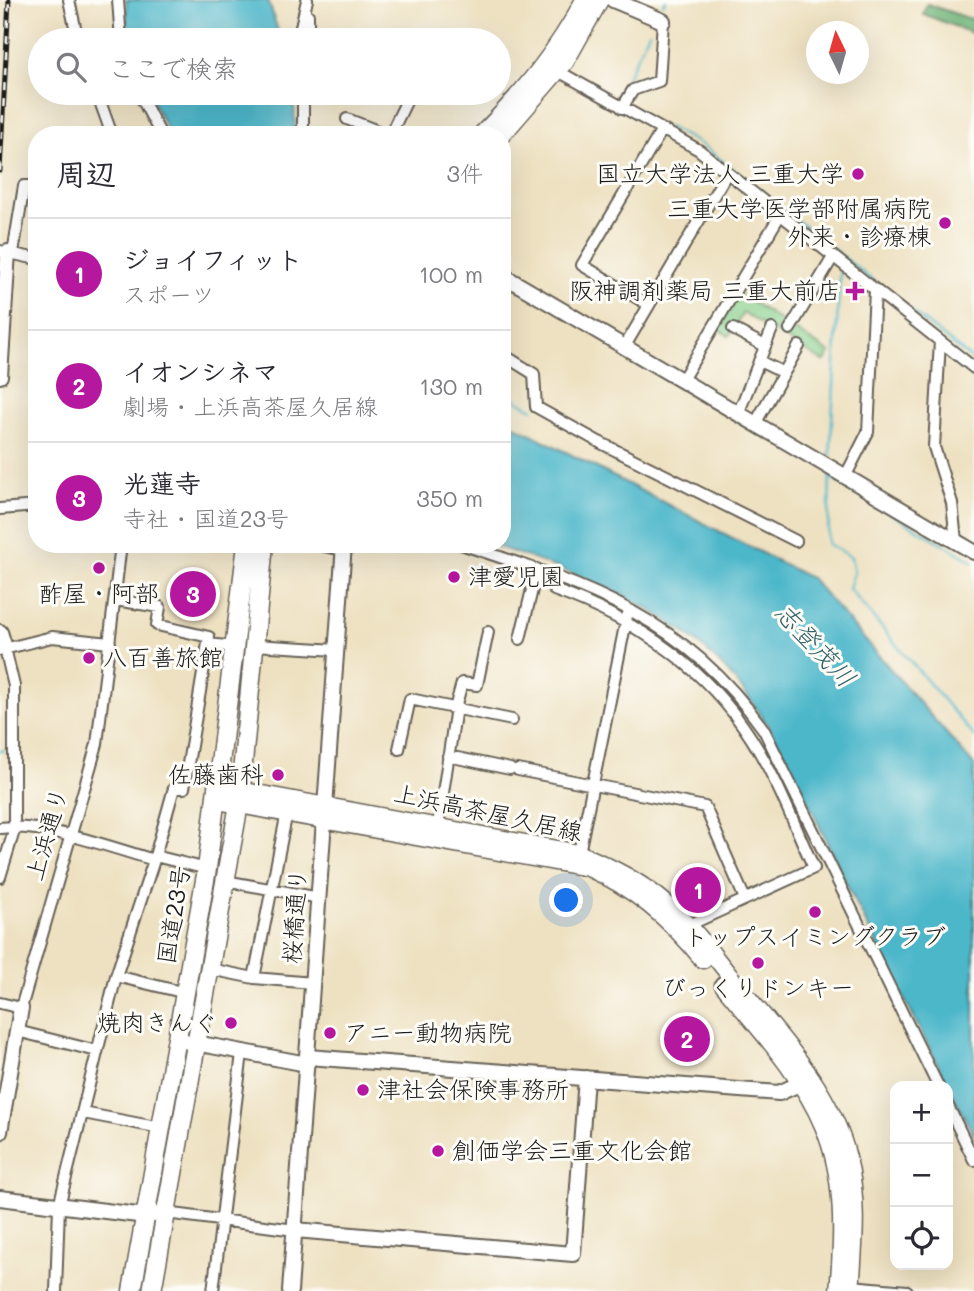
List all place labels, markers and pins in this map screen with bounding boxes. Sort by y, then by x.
place label: 国立大学法人 三重大学 [596,157,844,188]
marker: 国立大学法人 三重大学 [850,166,866,182]
place label: 三重大学医学部附属病院 外来・診療棟 [667,192,931,251]
marker: 三重大学医学部附属病院 外来・診療棟 [937,215,953,231]
place label: 阪神調剤薬局 三重大前店 [569,274,841,305]
marker: 阪神調剤薬局 三重大前店 [847,283,863,299]
marker: 酢屋・阿部 [91,560,107,576]
place label: 津愛児園 [468,560,564,591]
pin: 3 [170,568,216,620]
marker: 津愛児園 [446,569,462,585]
place label: 酢屋・阿部 [39,577,159,608]
place label: 八百善旅館 [103,641,223,672]
marker: 八百善旅館 [81,650,97,666]
place label: 佐藤歯科 [168,758,264,789]
marker: 佐藤歯科 [270,767,286,783]
pin: 1 [675,864,721,916]
marker: トップスイミングクラブ [807,904,823,920]
place label: トップスイミングクラブ [684,920,946,951]
marker: びっくりドンキー [750,955,766,971]
place label: びっくりドンキー [662,971,854,1002]
place label: 焼肉きんぐ [97,1006,217,1037]
pin: 2 [664,1013,710,1065]
marker: 焼肉きんぐ [223,1015,239,1031]
place label: アニー動物病院 [344,1016,512,1047]
marker: アニー動物病院 [322,1025,338,1041]
place label: 津社会保険事務所 [377,1073,569,1104]
marker: 津社会保険事務所 [355,1082,371,1098]
place label: 創価学会三重文化会館 [452,1134,692,1165]
marker: 創価学会三重文化会館 [430,1143,446,1159]

